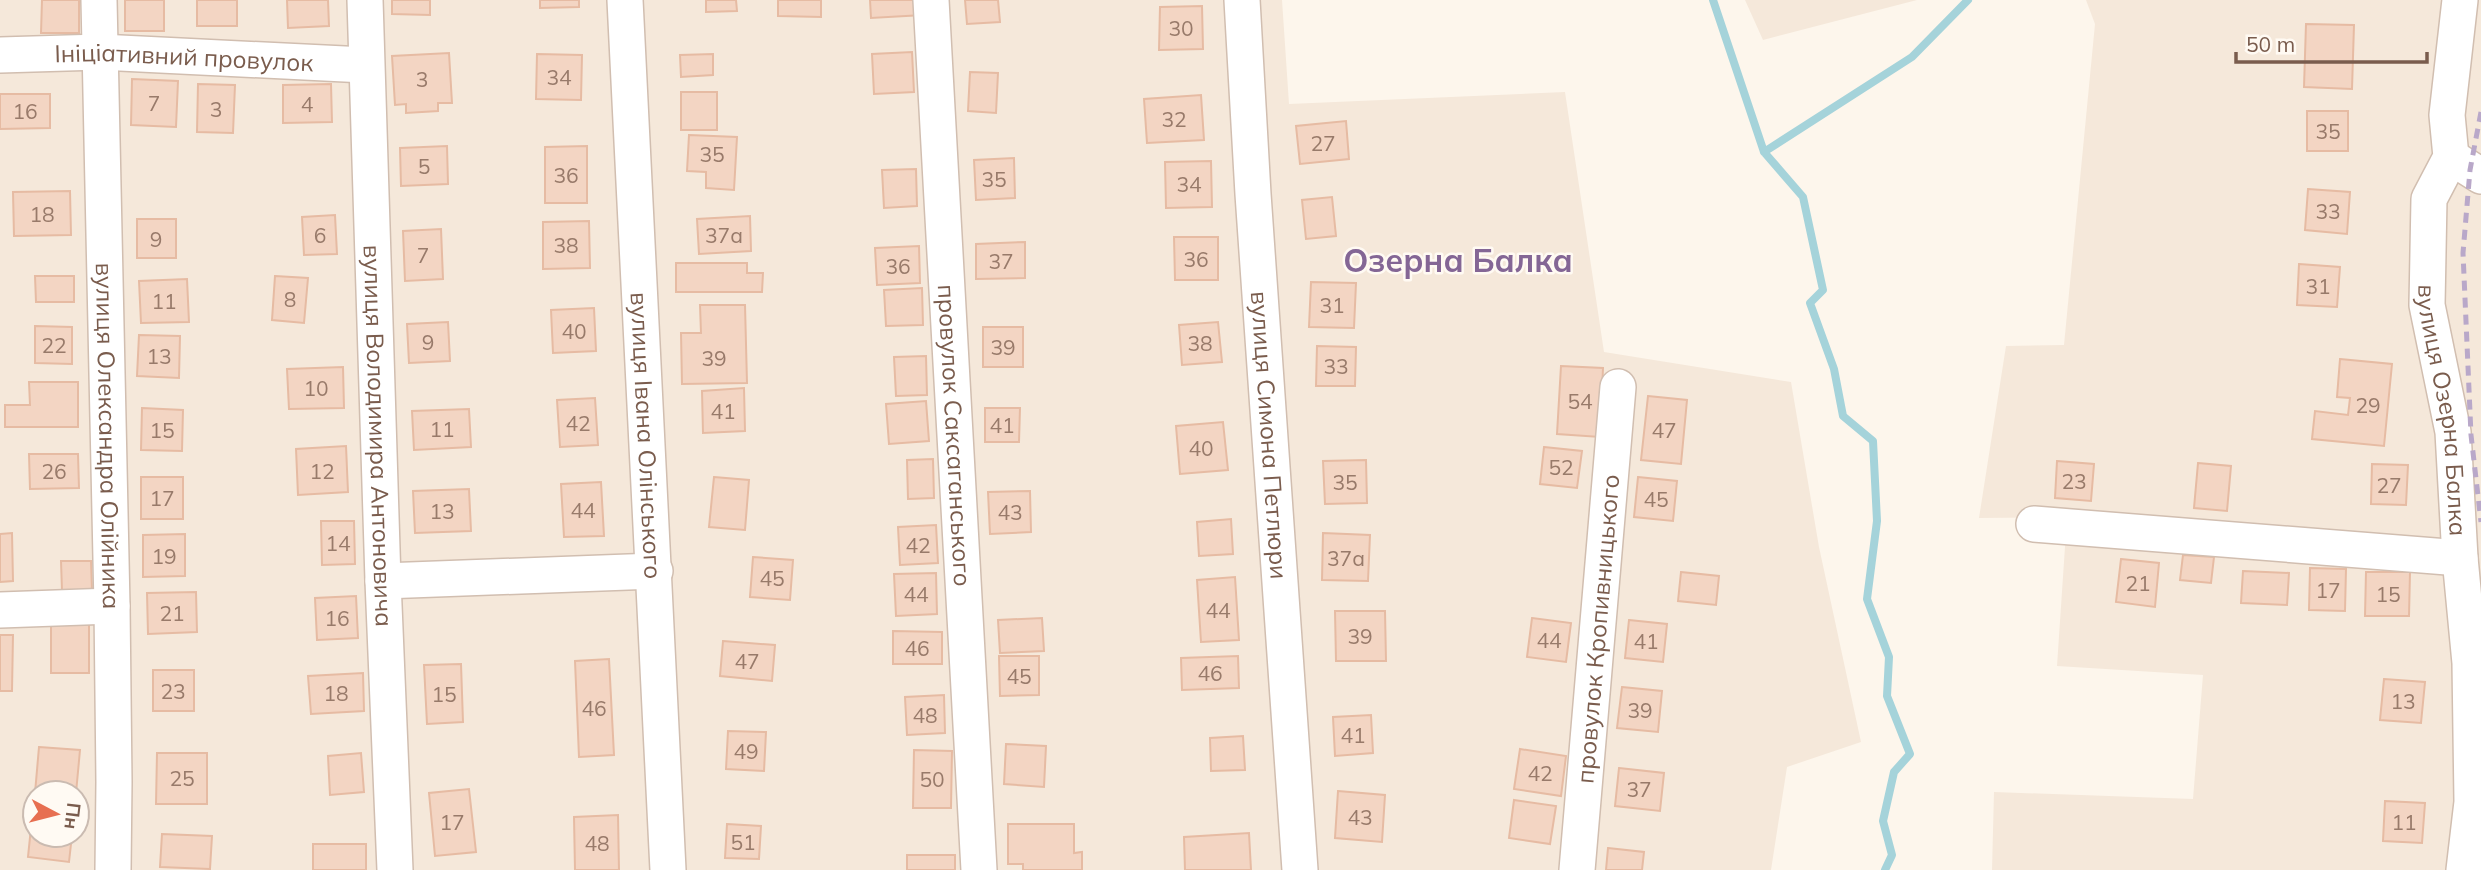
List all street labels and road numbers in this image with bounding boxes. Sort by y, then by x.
street label: Ініціативний провулок [54,37,314,77]
street label: вулиця Володимира Антоновича [358,244,400,627]
street label: вулиця Олександра Олійника [90,262,127,610]
street label: провулок Саксаганського [932,283,978,587]
street label: вулиця Озерна Балка [2412,284,2474,537]
street label: вулиця Симона Петлюри [1245,290,1295,580]
street label: вулиця Івана Олінського [624,291,669,580]
street label: провулок Кропивницького [1569,473,1626,785]

